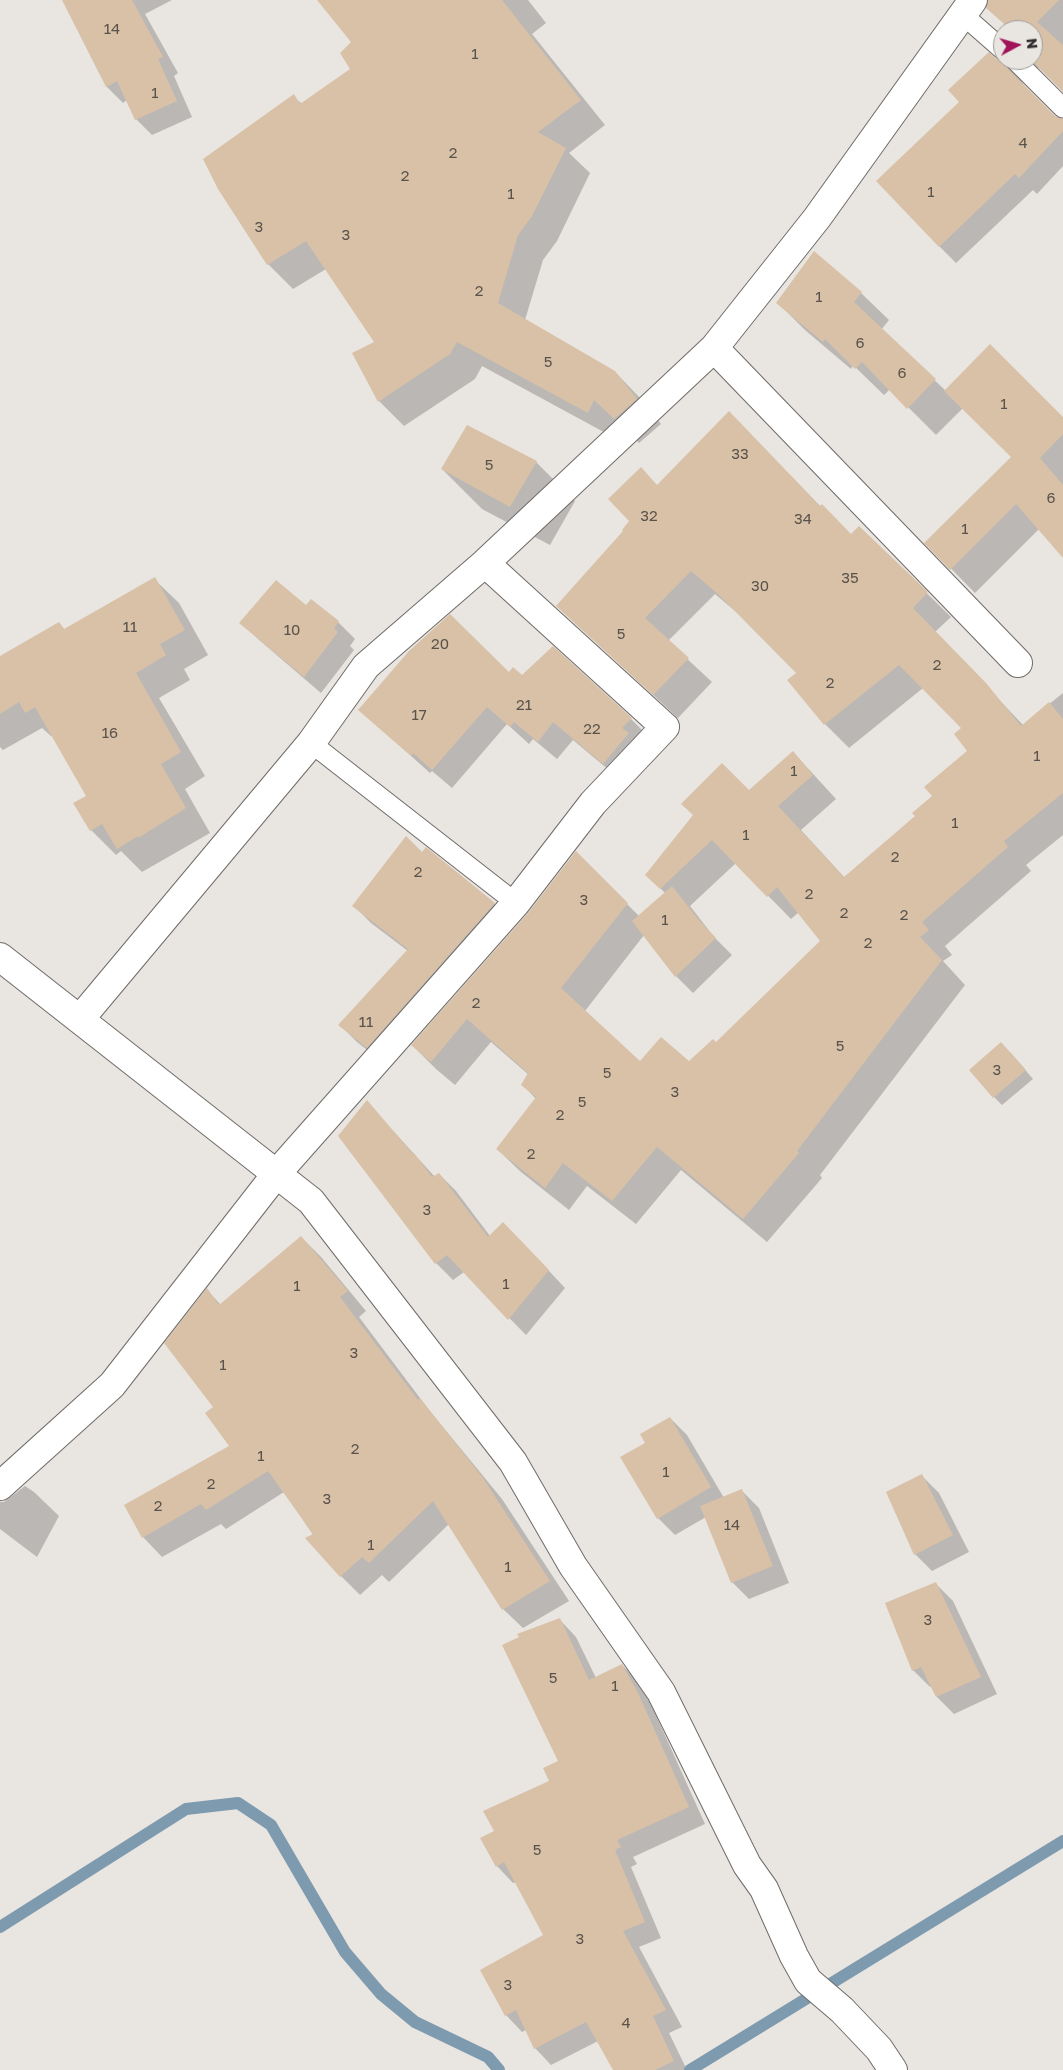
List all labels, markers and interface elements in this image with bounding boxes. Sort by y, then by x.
house number: 14 [104,20,120,38]
north arrow [993,20,1043,70]
text: N [1023,37,1041,50]
house number: 1 [471,45,479,63]
house number: 1 [151,84,159,102]
house number: 4 [1018,134,1028,152]
house number: 2 [449,144,457,162]
house number: 2 [401,167,409,185]
house number: 1 [927,183,935,201]
house number: 1 [507,185,515,203]
house number: 3 [255,218,263,236]
house number: 3 [342,226,350,244]
house number: 2 [475,282,483,300]
house number: 1 [815,288,823,306]
house number: 6 [855,334,865,352]
house number: 5 [544,353,552,371]
house number: 6 [897,364,907,382]
house number: 1 [1000,395,1008,413]
house number: 33 [731,445,749,463]
house number: 5 [485,456,493,474]
house number: 6 [1046,489,1056,507]
house number: 32 [640,507,658,525]
house number: 34 [794,510,812,528]
house number: 1 [961,520,969,538]
house number: 35 [841,569,859,587]
house number: 30 [751,577,769,595]
house number: 11 [123,618,137,636]
house number: 10 [284,621,300,639]
house number: 5 [617,625,625,643]
house number: 20 [431,635,449,653]
house number: 2 [933,656,941,674]
house number: 2 [826,674,834,692]
house number: 21 [516,696,532,714]
house number: 17 [411,706,427,724]
house number: 22 [583,720,601,738]
house number: 16 [102,724,118,742]
house number: 1 [1033,747,1041,765]
house number: 1 [790,762,798,780]
house number: 1 [951,814,959,832]
house number: 1 [742,826,750,844]
house number: 2 [891,848,899,866]
house number: 2 [414,863,422,881]
house number: 2 [805,885,813,903]
house number: 3 [580,891,588,909]
house number: 2 [840,904,848,922]
house number: 2 [900,906,908,924]
house number: 1 [661,911,669,929]
house number: 2 [864,934,872,952]
house number: 2 [472,994,480,1012]
house number: 11 [359,1013,373,1031]
house number: 5 [836,1037,844,1055]
house number: 3 [993,1061,1001,1079]
house number: 5 [603,1064,611,1082]
house number: 3 [671,1083,679,1101]
house number: 5 [578,1093,586,1111]
house number: 2 [556,1106,564,1124]
house number: 2 [527,1145,535,1163]
house number: 3 [423,1201,431,1219]
house number: 1 [502,1275,510,1293]
house number: 1 [293,1277,301,1295]
house number: 3 [350,1344,358,1362]
house number: 1 [219,1356,227,1374]
house number: 2 [351,1440,359,1458]
house number: 1 [257,1447,265,1465]
house number: 1 [662,1463,670,1481]
house number: 2 [207,1475,215,1493]
house number: 3 [323,1490,331,1508]
house number: 2 [154,1497,162,1515]
house number: 14 [724,1516,740,1534]
house number: 1 [367,1536,375,1554]
house number: 1 [504,1558,512,1576]
house number: 3 [924,1611,932,1629]
house number: 5 [549,1669,557,1687]
house number: 1 [611,1677,619,1695]
house number: 5 [533,1841,541,1859]
house number: 3 [576,1930,584,1948]
house number: 3 [504,1976,512,1994]
house number: 4 [621,2014,631,2032]

